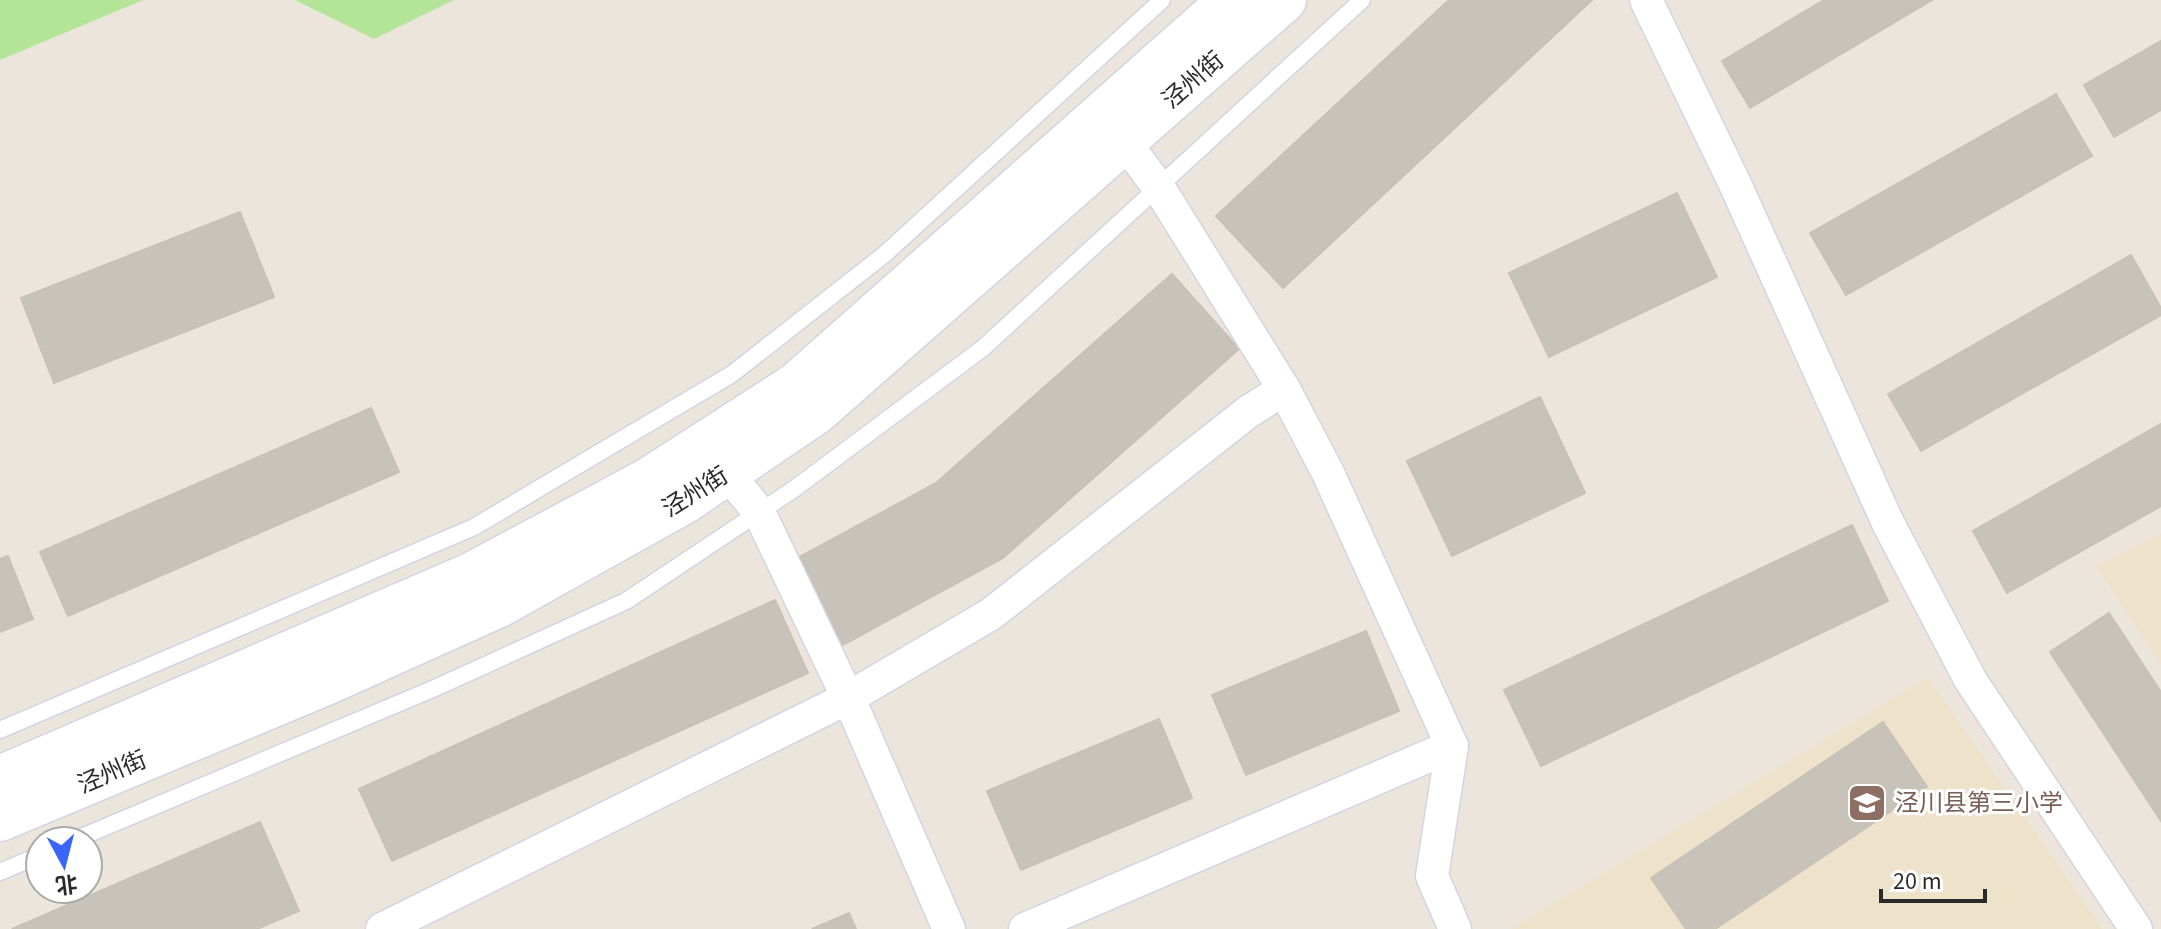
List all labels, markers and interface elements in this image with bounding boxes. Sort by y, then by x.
street label: 泾州街 [1155,44,1232,117]
street label: 泾州街 [655,459,735,526]
street label: 泾州街 [72,742,152,803]
school or university icon: 泾川县第三小学 [1846,782,1888,824]
place label: 泾川县第三小学 [1895,786,2063,821]
north arrow [24,825,104,905]
scale bar [1881,853,1985,903]
text: 20 m [1893,864,1942,899]
text: 北 [53,867,79,901]

